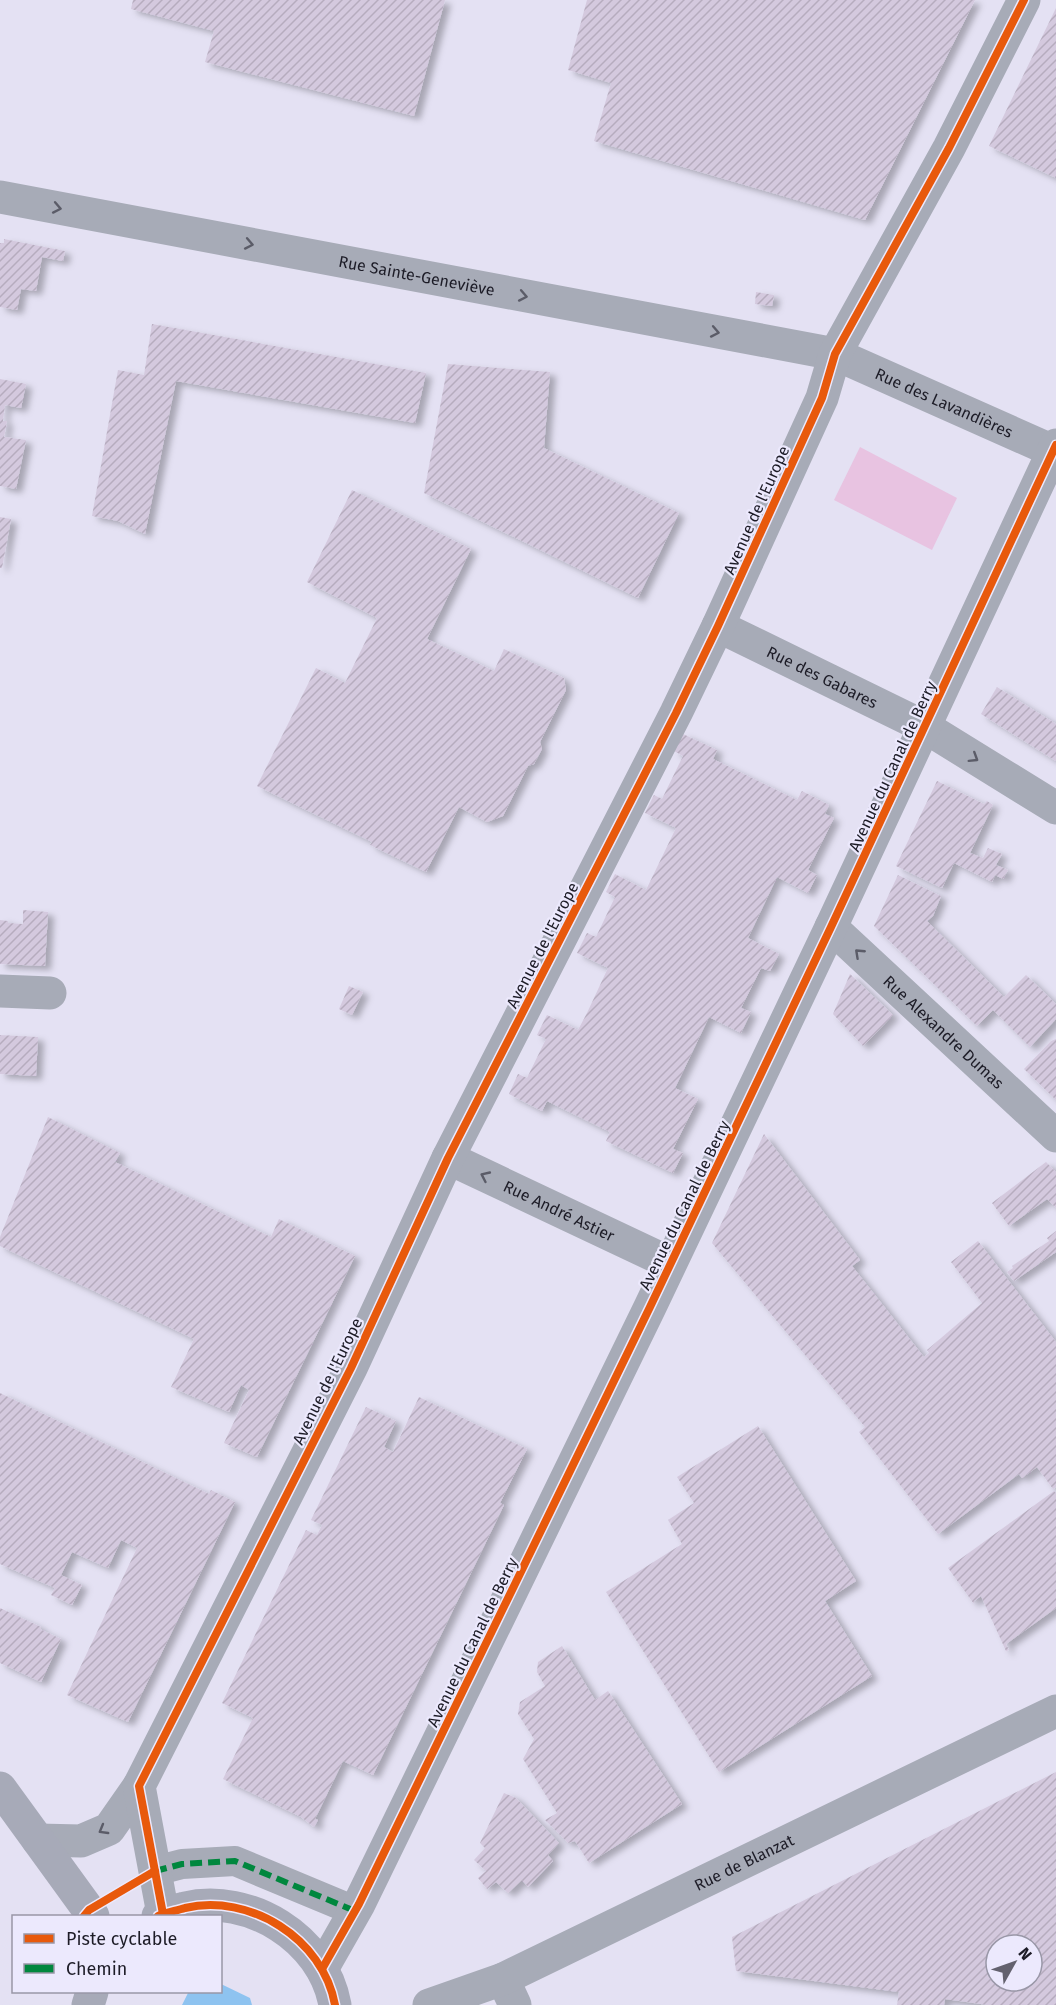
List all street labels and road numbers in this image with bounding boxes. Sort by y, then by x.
street label: Rue Sainte-Geneviève [337,252,496,300]
street label: Rue des Lavandières [872,364,1016,442]
street label: Avenue de l'Europe [720,443,793,577]
street label: Rue des Gabares [764,642,881,712]
street label: Avenue du Canal de Berry [845,678,940,855]
street label: Avenue de l'Europe [502,879,582,1011]
street label: Rue Alexandre Dumas [879,972,1008,1093]
street label: Avenue du Canal de Berry [635,1117,734,1293]
street label: Rue André Astier [500,1177,618,1246]
street label: Avenue de l'Europe [289,1315,366,1448]
street label: Avenue du Canal de Berry [423,1554,522,1730]
street label: Rue de Blanzat [691,1831,797,1895]

